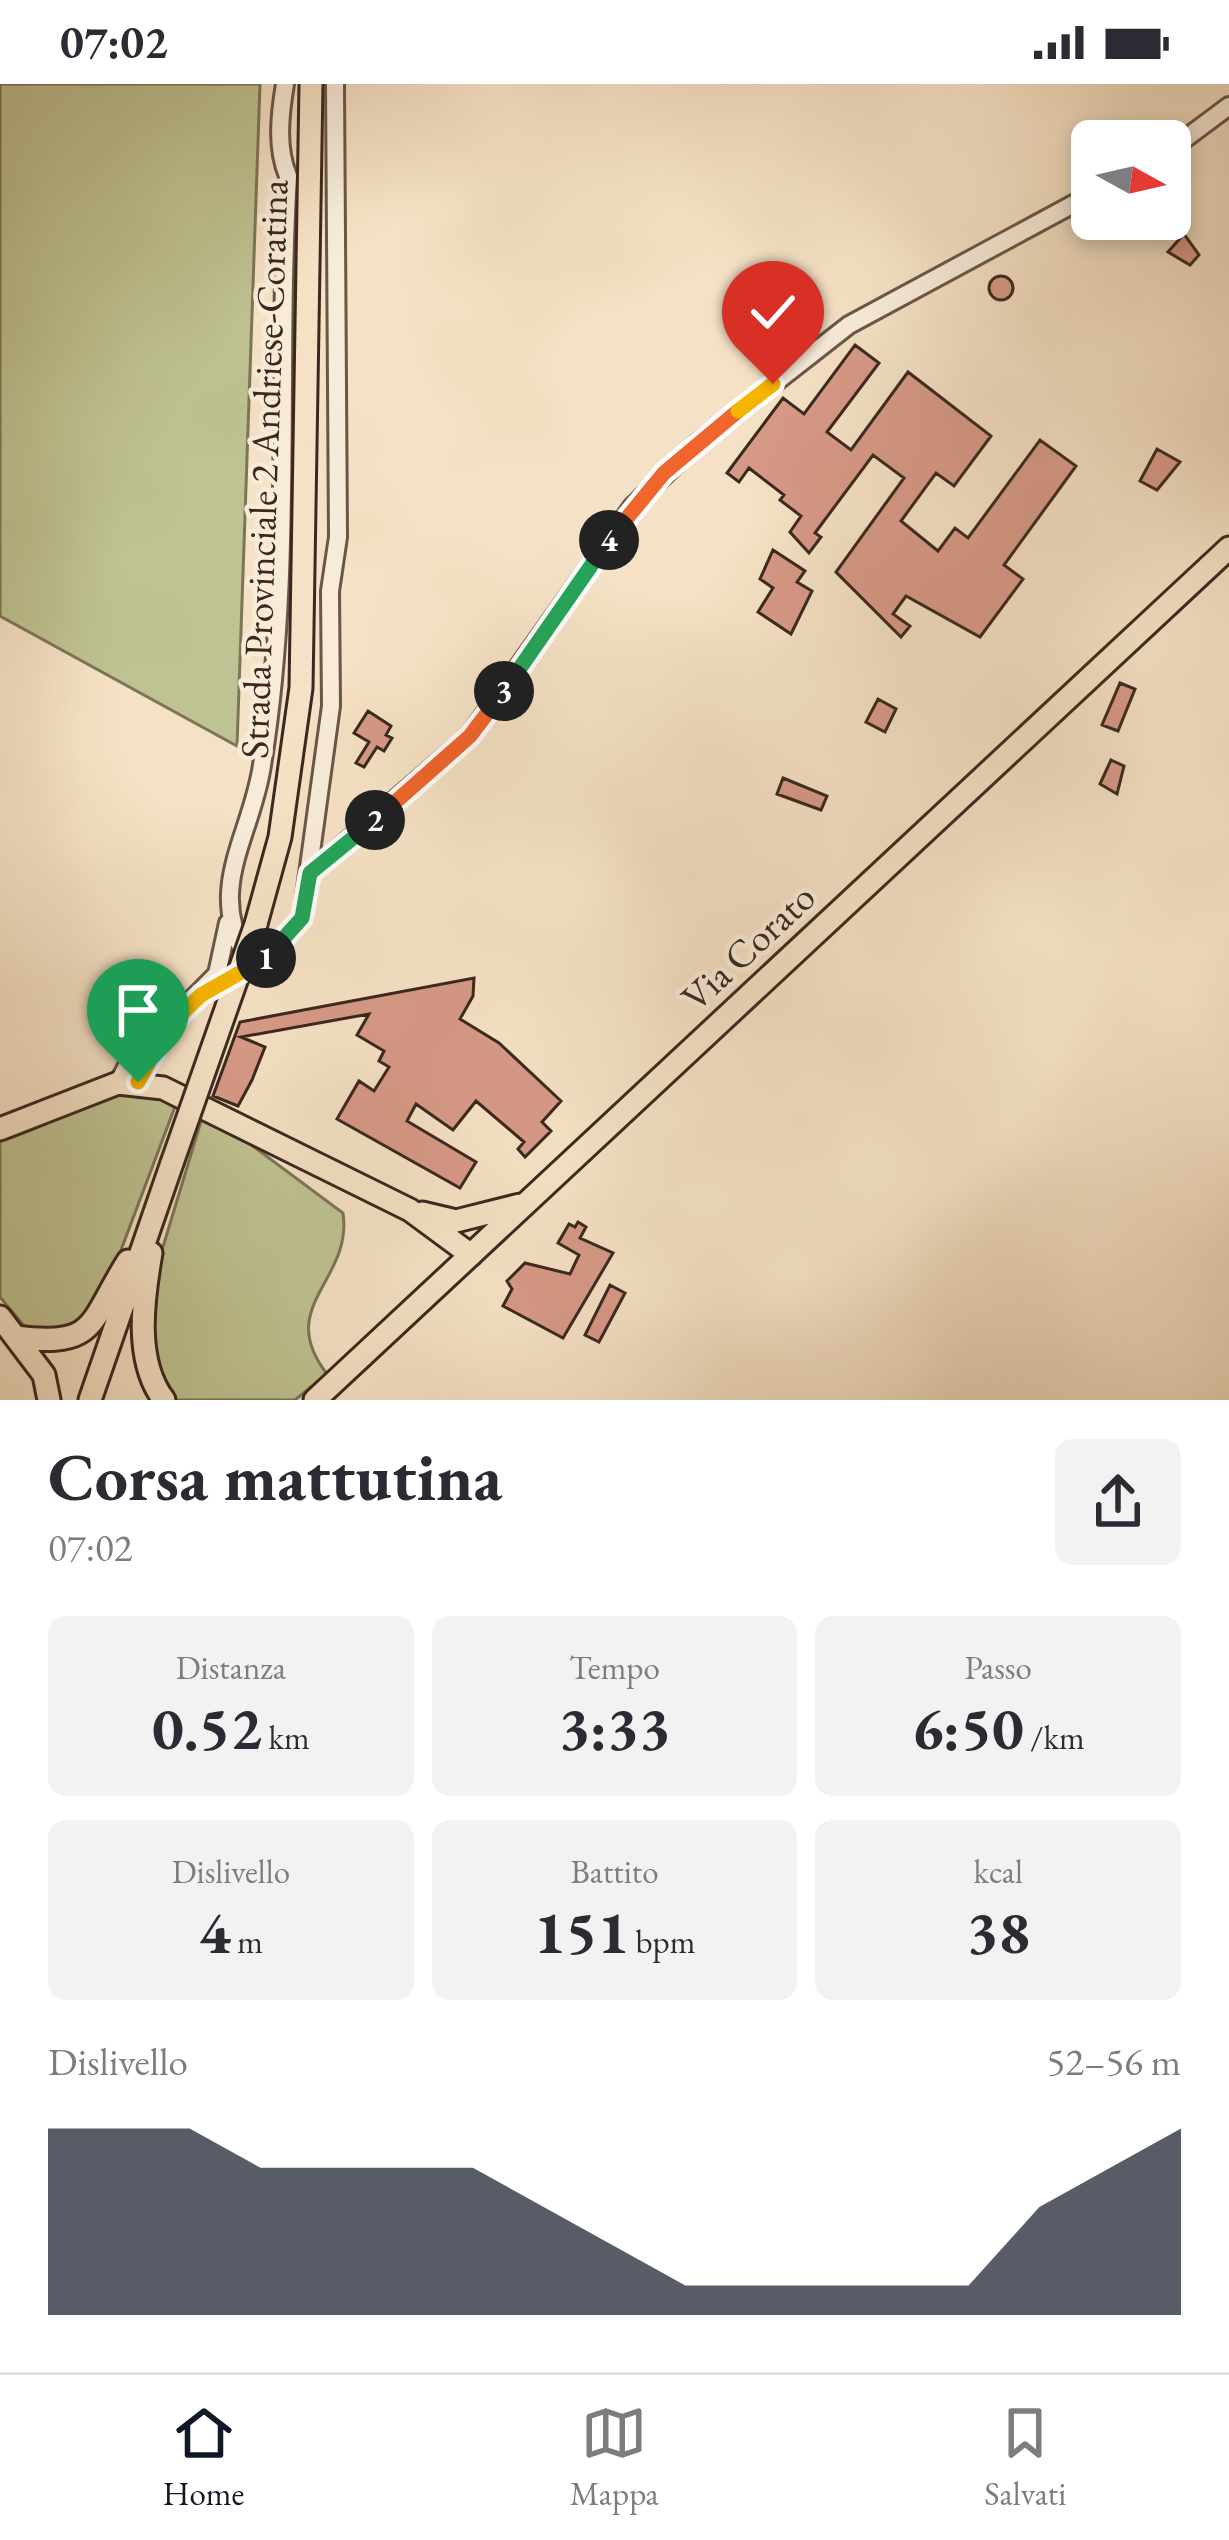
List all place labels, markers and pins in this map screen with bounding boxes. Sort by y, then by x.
pin [722,261,824,384]
pin: 4 [579,510,639,570]
pin: 3 [474,661,534,721]
pin: 2 [345,790,405,850]
pin: 1 [236,928,296,988]
pin [87,959,189,1082]

